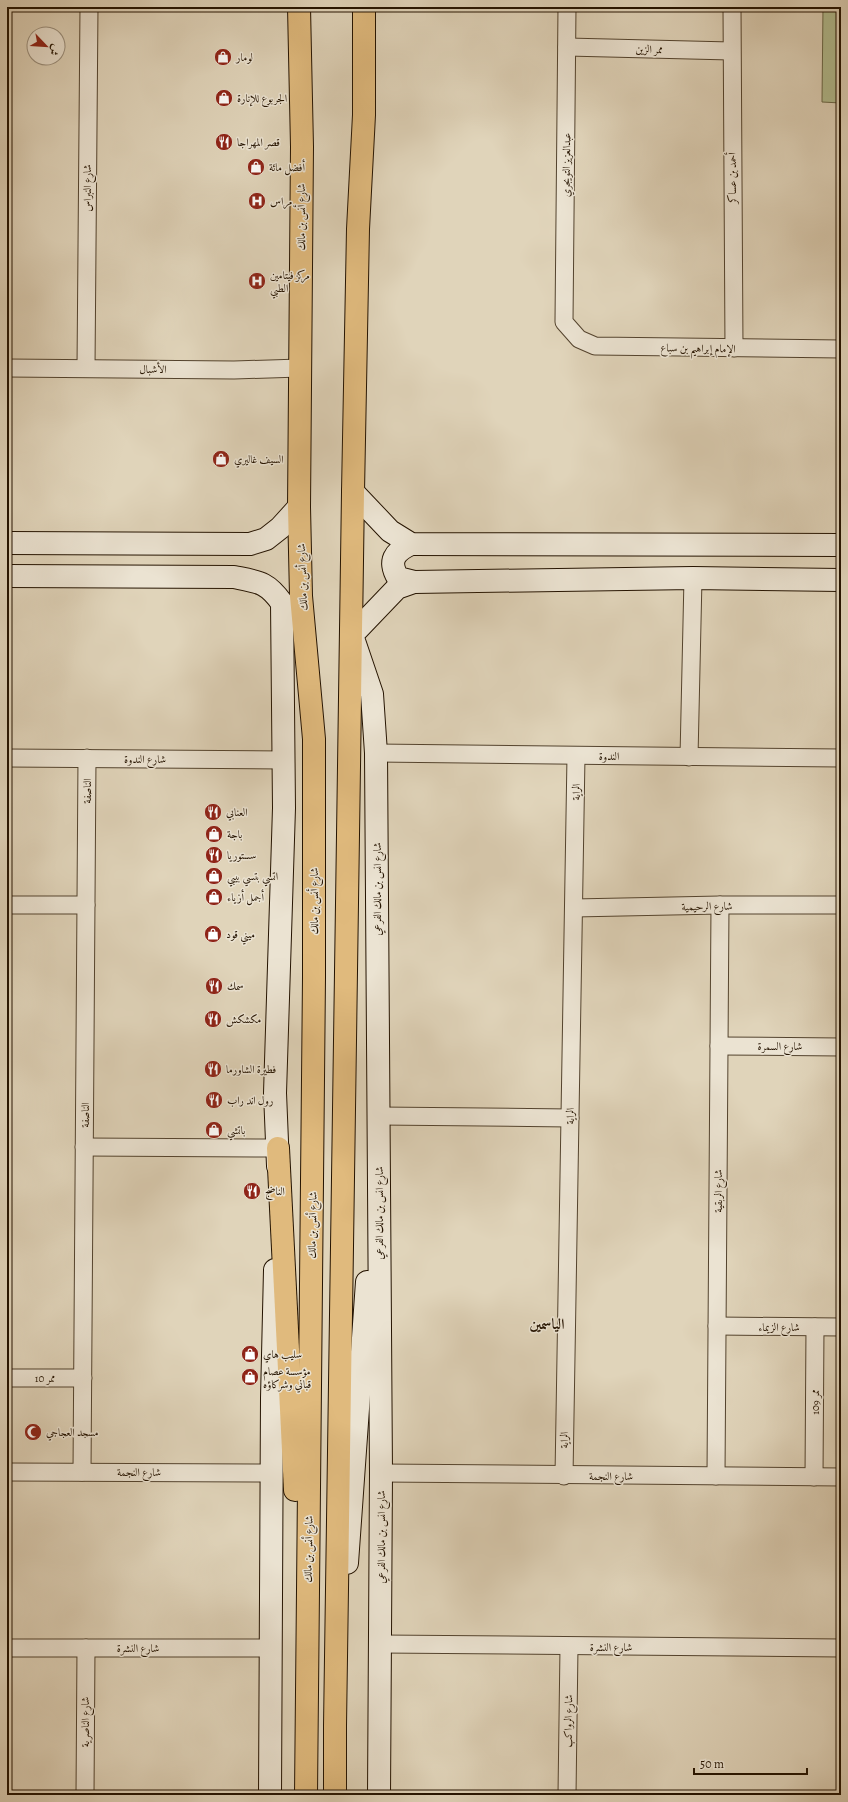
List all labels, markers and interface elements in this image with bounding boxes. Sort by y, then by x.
north arrow [26,26,66,66]
text: ش [45,42,64,58]
street label: ممر الزين [635,42,663,57]
shop icon: لومار [213,47,233,67]
place label: لومار [235,50,253,65]
shop icon: الجربوع للإنارة [214,88,234,108]
place label: الجربوع للإنارة [237,91,287,108]
restaurant icon: قصر المهراجا [214,132,234,152]
street label: عبدالعزيز التويجري [558,133,576,197]
place label: قصر المهراجا [237,135,280,150]
street label: أحمد بن عساكر [724,152,740,205]
shop icon: أفضل مائة [246,157,266,177]
place label: أفضل مائة [269,159,306,176]
street label: شارع النبراس [80,164,97,212]
street label: شارع أنس بن مالك [293,183,311,251]
hospital icon: مراس [247,191,267,211]
place label: مراس [270,194,293,209]
place label: مركز فيتامين الطبي [270,268,310,299]
hospital icon: مركز فيتامين الطبي [247,271,267,291]
street label: الإمام إبراهيم بن سباع [660,340,736,360]
street label: الأشبال [139,361,167,377]
shop icon: السيف غاليري [211,449,231,469]
place label: السيف غاليري [234,452,284,468]
street label: شارع أنس بن مالك [293,543,313,611]
street label: الندوة [599,749,619,764]
street label: شارع الندوة [124,752,166,769]
street label: الناصفة [80,778,95,804]
street label: الراية [569,784,584,800]
restaurant icon: العنابي [203,802,223,822]
place label: العنابي [226,805,248,821]
shop icon: باجة [204,824,224,844]
place label: باجة [227,827,242,842]
street label: شارع انس بن مالك الفرعي [370,842,387,936]
restaurant icon: سستوريا [204,845,224,865]
place label: سستوريا [227,848,256,863]
shop icon: اتسي بتسي بيبي [204,866,224,886]
street label: شارع أنس بن مالك [306,867,324,935]
place label: اتسي بتسي بيبي [227,869,278,887]
shop icon: أجمل أزياء [204,887,224,907]
place label: أجمل أزياء [227,889,264,906]
street label: شارع الرحيمية [681,899,733,916]
shop icon: ميني قود [203,924,223,944]
place label: ميني قود [226,927,255,945]
restaurant icon: سمك [204,976,224,996]
place label: سمك [227,979,244,994]
restaurant icon: مكشكش [203,1009,223,1029]
place label: مكشكش [226,1012,261,1027]
street label: شارع السمرة [758,1039,802,1056]
restaurant icon: فطيرة الشاورما [203,1059,223,1079]
place label: فطيرة الشاورما [226,1062,276,1077]
restaurant icon: رول اند راب [204,1090,224,1110]
place label: رول اند راب [227,1093,273,1108]
street label: الناصفة [78,1102,93,1128]
street label: الراية [563,1108,578,1124]
shop icon: باتشي [204,1120,224,1140]
place label: باتشي [227,1123,245,1141]
street label: شارع انس بن مالك الفرعي [372,1166,389,1260]
street label: شارع الربقية [711,1169,728,1213]
restaurant icon: الناضج [242,1181,262,1201]
place label: الناضج [265,1184,285,1200]
street label: شارع أنس بن مالك [303,1191,323,1259]
district label: الياسمين [530,1314,564,1334]
street label: شارع الزيماء [758,1320,800,1337]
shop icon: سليب هاي [240,1344,260,1364]
place label: سليب هاي [263,1347,302,1363]
place label: مؤسسة عصام قباني وشركاؤه [263,1364,311,1393]
shop icon: مؤسسة عصام قباني وشركاؤه [240,1367,260,1387]
street label: ممر 10 [35,1371,55,1386]
street label: ممر 109 [808,1389,823,1415]
mosque icon: مسجد العجاجي [23,1422,43,1442]
place label: مسجد العجاجي [46,1425,99,1441]
street label: الراية [557,1432,572,1448]
street label: شارع النجمة [117,1465,161,1482]
street label: شارع النجمة [589,1469,633,1486]
street label: شارع انس بن مالك الفرعي [374,1490,391,1584]
street label: شارع أنس بن مالك [299,1515,319,1583]
street label: شارع النشرة [590,1640,632,1657]
street label: شارع النشرة [117,1641,159,1658]
street label: شارع الرواكب [561,1694,578,1748]
street label: شارع الناصرية [78,1697,95,1747]
scale bar [694,1750,807,1776]
text: 50 m [700,1756,724,1772]

